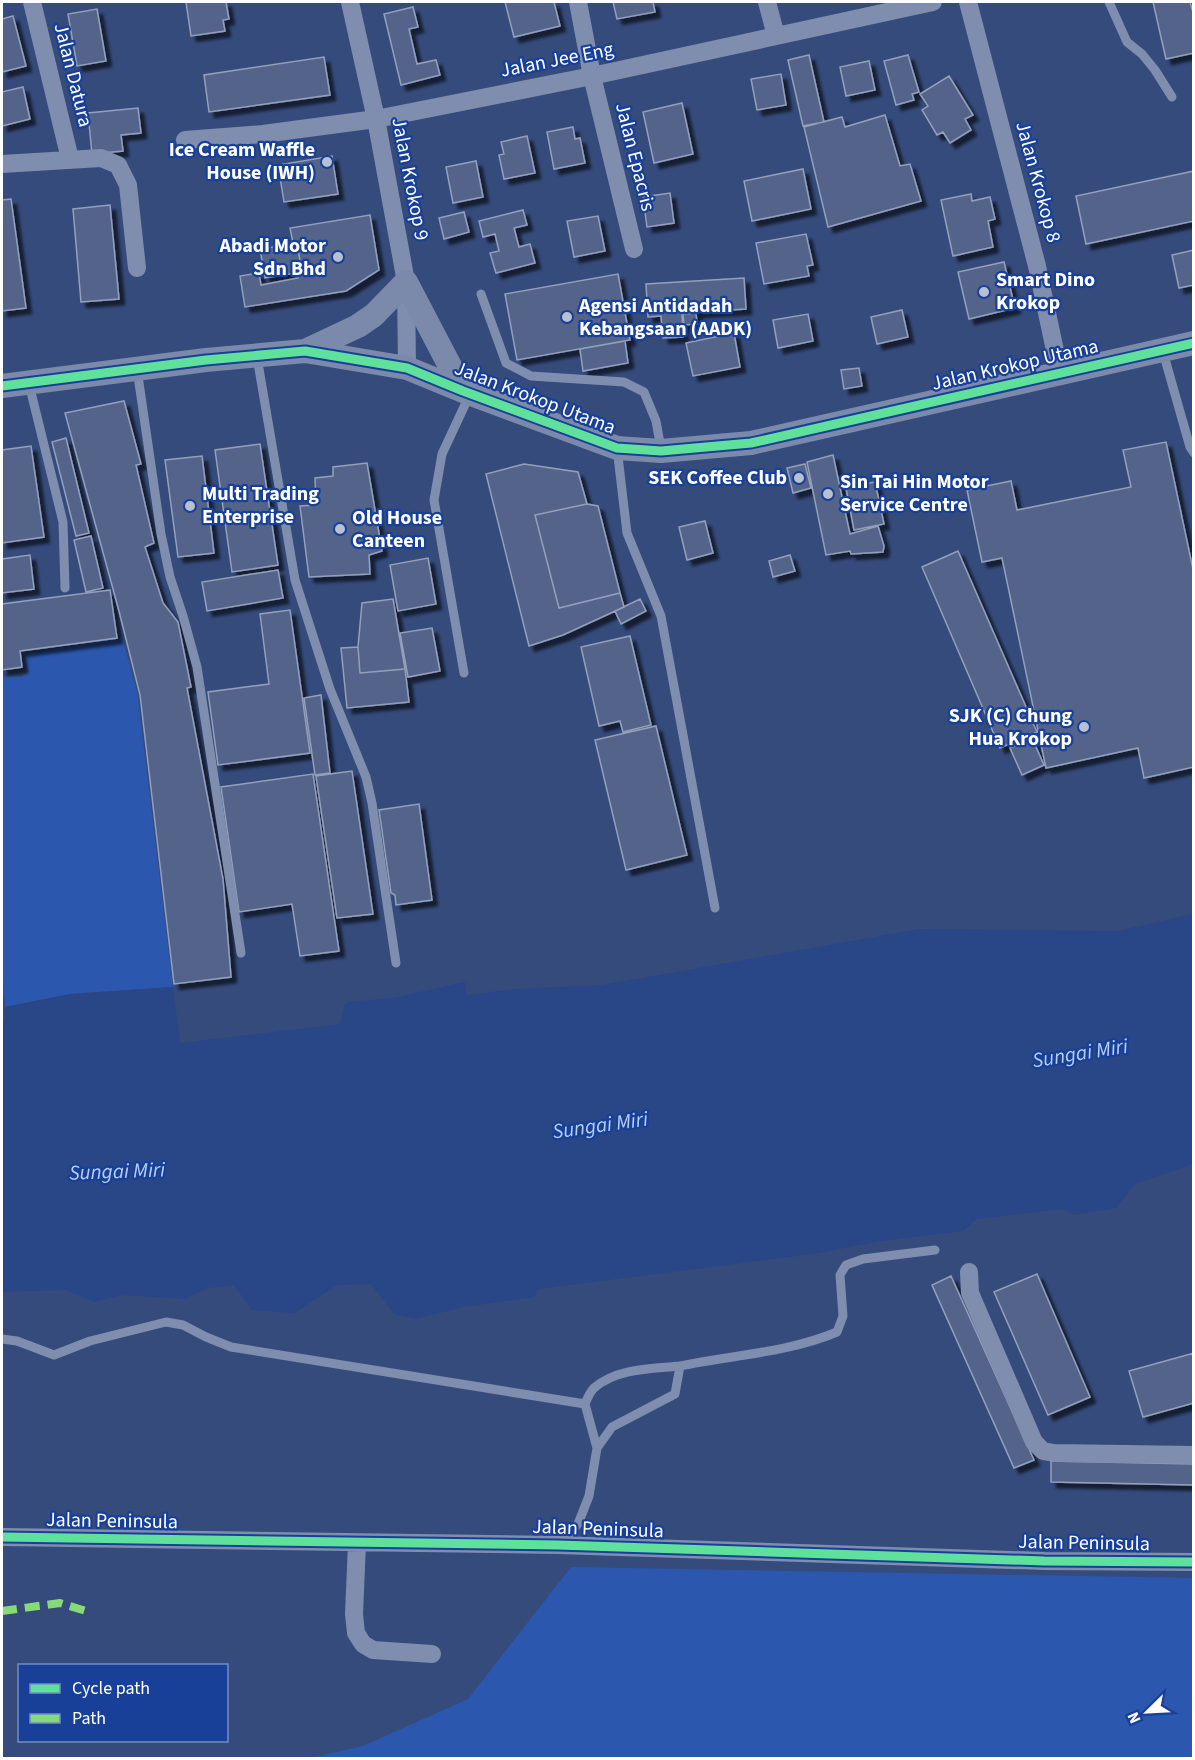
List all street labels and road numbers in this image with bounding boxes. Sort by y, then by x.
street label: Jalan Datura [47,20,99,130]
street label: Jalan Jee Eng [498,35,616,85]
street label: Jalan Epacris [608,100,662,214]
street label: Jalan Krokop 9 [384,115,436,243]
street label: Jalan Krokop 8 [1008,118,1068,246]
street label: Jalan Krokop Utama [929,332,1101,398]
street label: Jalan Krokop Utama [450,354,620,442]
street label: Jalan Peninsula [46,1506,178,1536]
street label: Jalan Peninsula [532,1513,664,1545]
street label: Jalan Peninsula [1018,1528,1150,1558]

